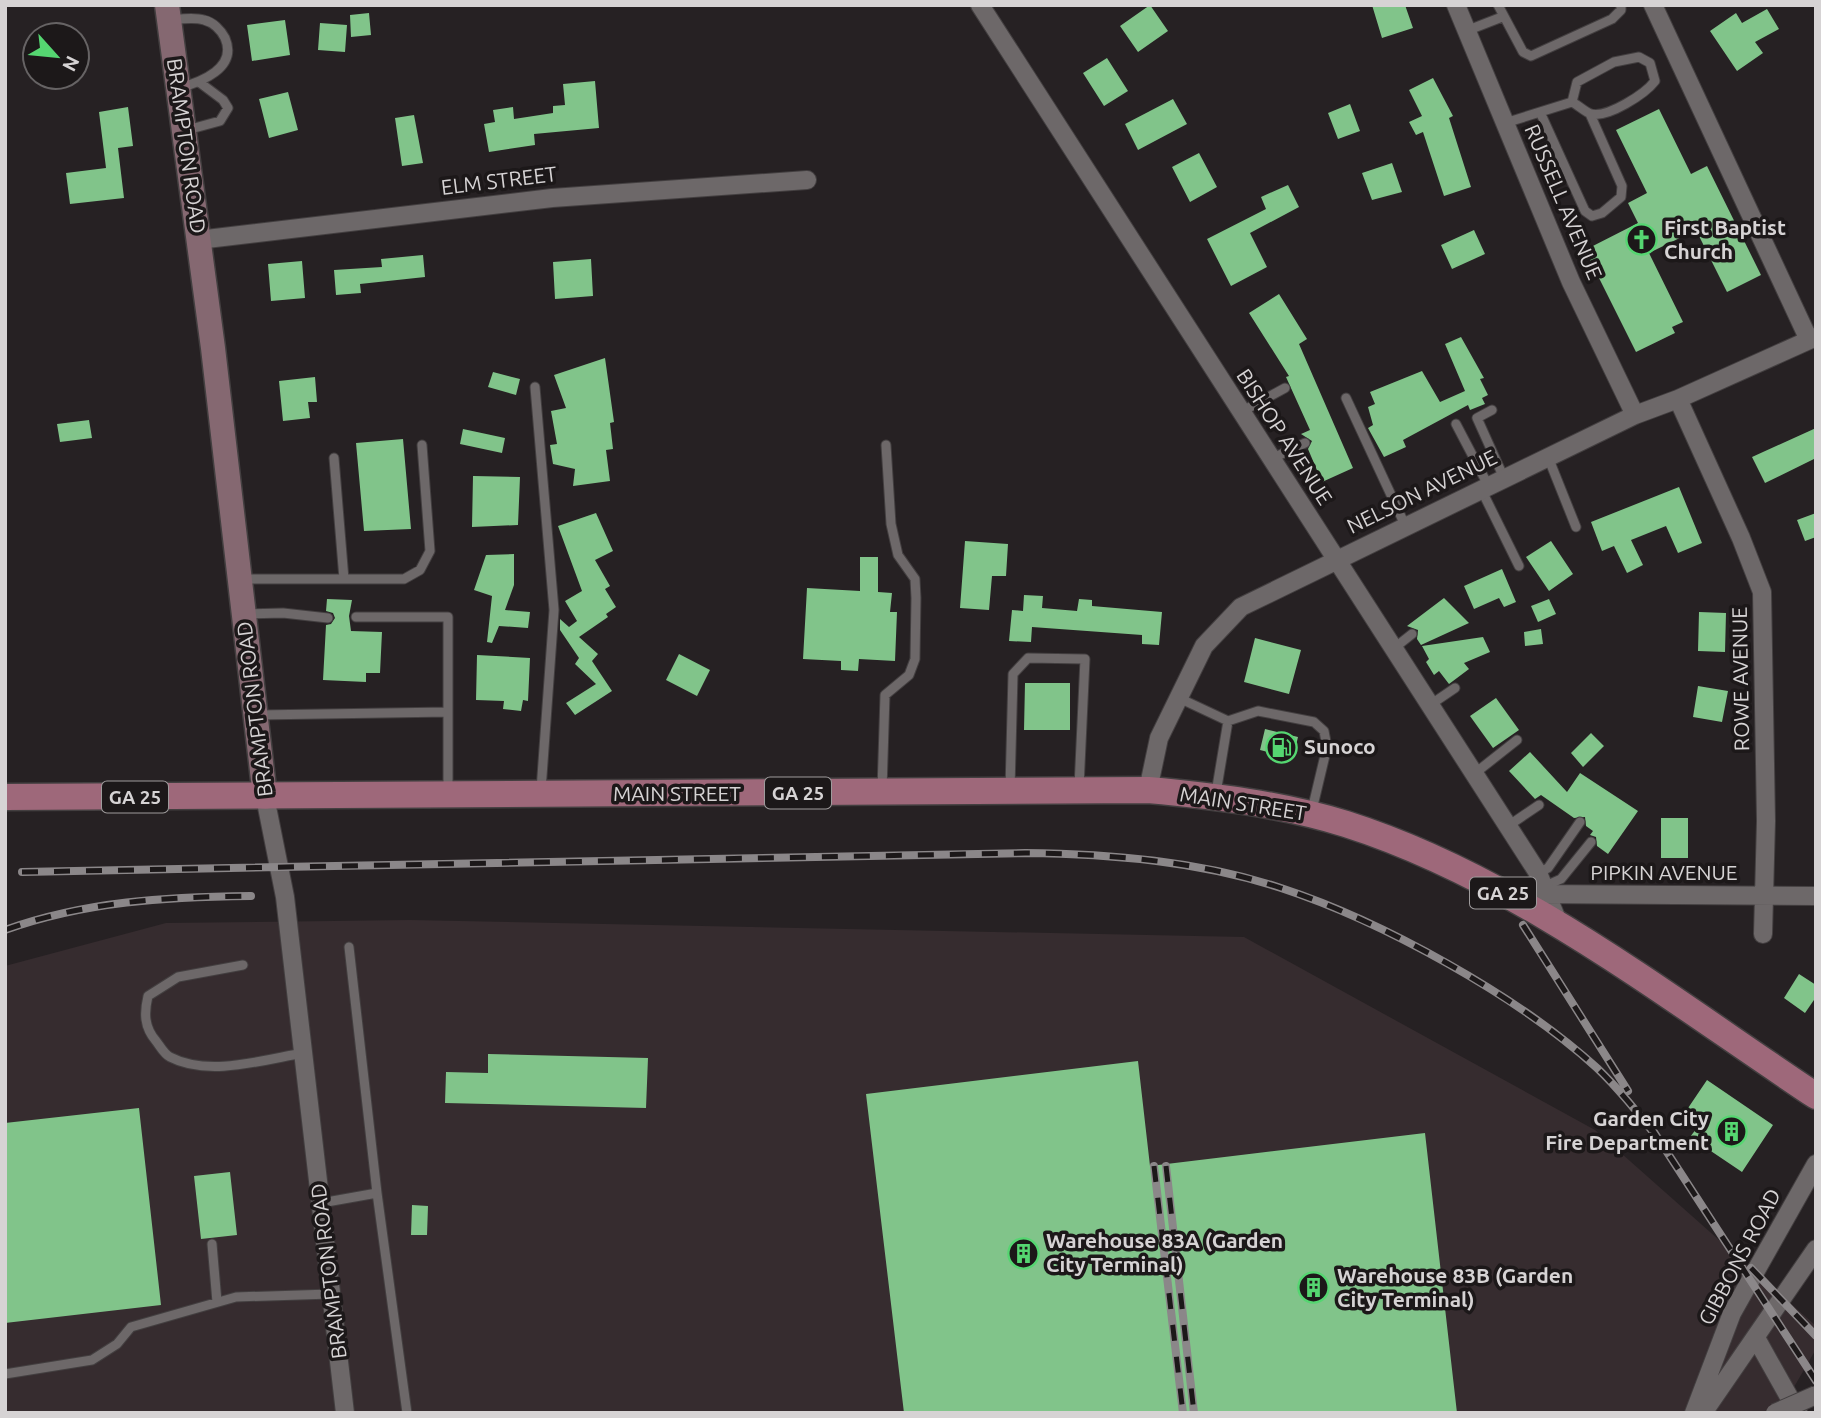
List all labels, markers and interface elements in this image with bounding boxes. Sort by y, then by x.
north arrow [21,21,91,91]
text: N [58,52,84,75]
street label: BRAMPTON ROAD [163,57,211,235]
street label: RUSSELL AVENUE [1520,120,1607,283]
street label: ELM STREET [440,161,558,199]
place label: First Baptist Church [1664,215,1786,263]
church icon: First Baptist Church [1624,223,1658,257]
street label: BISHOP AVENUE [1232,364,1338,509]
street label: NELSON AVENUE [1343,444,1500,538]
street label: ROWE AVENUE [1727,607,1753,751]
street label: BRAMPTON ROAD [231,620,277,798]
fuel station icon: Sunoco [1264,730,1298,764]
place label: Sunoco [1304,734,1376,758]
road number: GA 25 [765,778,831,808]
street label: MAIN STREET [613,781,741,805]
street label: MAIN STREET [1178,781,1309,825]
road number: GA 25 [102,782,168,812]
street label: PIPKIN AVENUE [1590,860,1738,884]
road number: GA 25 [1470,878,1536,908]
place label: Garden City Fire Department [1545,1106,1709,1154]
building icon: Garden City Fire Department [1715,1114,1749,1148]
street label: BRAMPTON ROAD [305,1182,351,1360]
street label: GIBBONS ROAD [1693,1184,1785,1329]
place label: Warehouse 83A (Garden City Terminal) [1046,1228,1283,1276]
building icon: Warehouse 83A (Garden City Terminal) [1006,1236,1040,1270]
place label: Warehouse 83B (Garden City Terminal) [1337,1263,1573,1311]
building icon: Warehouse 83B (Garden City Terminal) [1297,1271,1331,1305]

